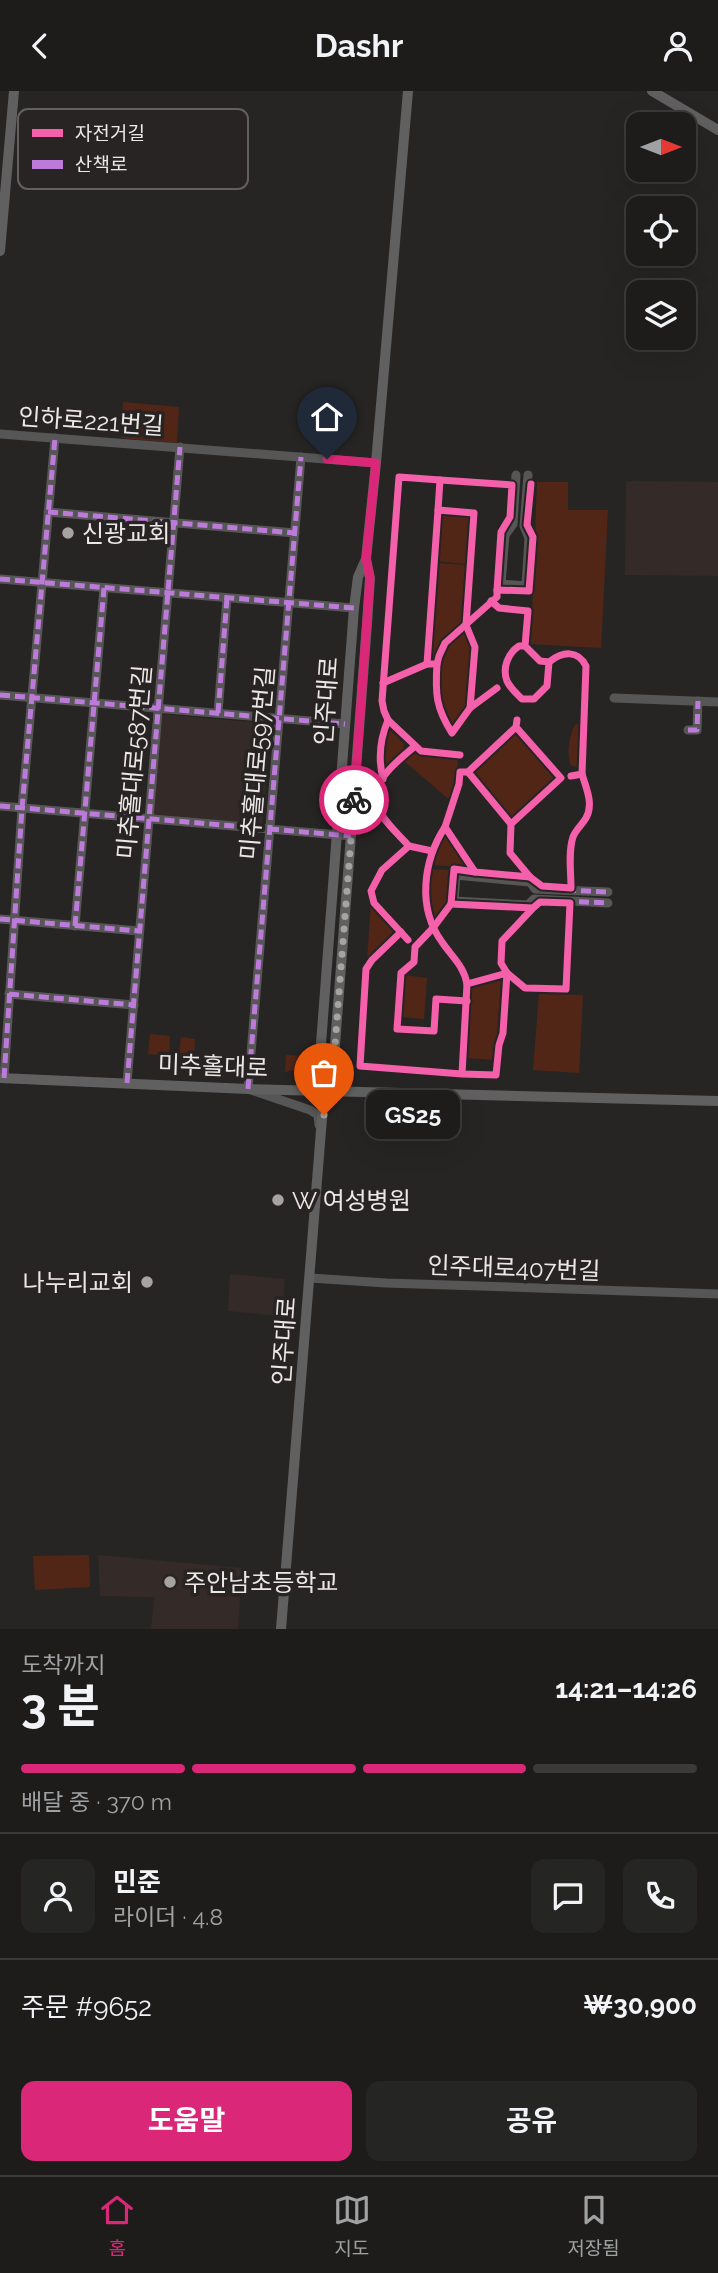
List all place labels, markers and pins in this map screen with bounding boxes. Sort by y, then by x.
pin [297,387,357,459]
place label: 신광교회 [82,519,170,548]
marker: 신광교회 [60,525,76,541]
pin [294,1043,354,1115]
callout: GS25 [366,1091,460,1139]
place label: W 여성병원 [292,1186,411,1215]
marker: W 여성병원 [270,1192,286,1208]
place label: 나누리교회 [23,1268,133,1297]
marker: 나누리교회 [139,1274,155,1290]
place label: 주안남초등학교 [184,1568,339,1597]
marker: 주안남초등학교 [162,1574,178,1590]

